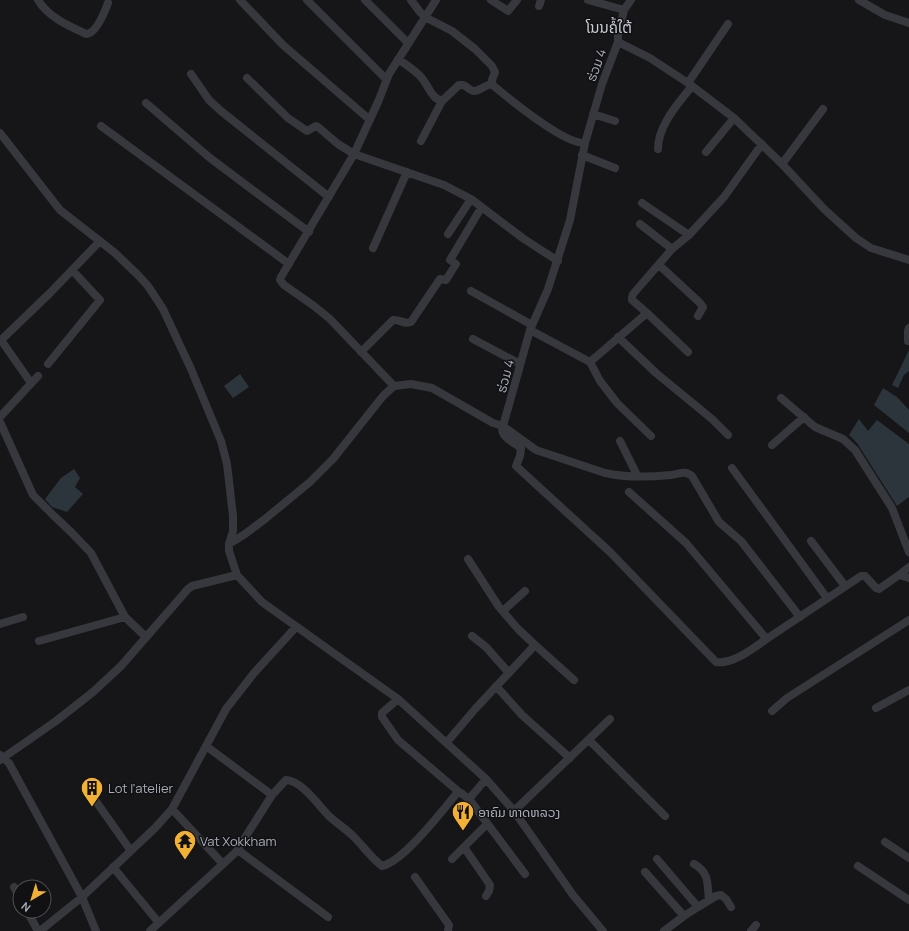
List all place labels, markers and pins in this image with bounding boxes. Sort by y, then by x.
building icon: Lot l'atelier [79,775,105,808]
place label: Lot l'atelier [108,779,174,797]
restaurant icon: ອາຄົມ ທາດຫລວງ [450,799,476,832]
place label: ອາຄົມ ທາດຫລວງ [478,803,560,821]
temple icon: Vat Xokkham [172,828,198,861]
place label: Vat Xokkham [200,832,276,850]

